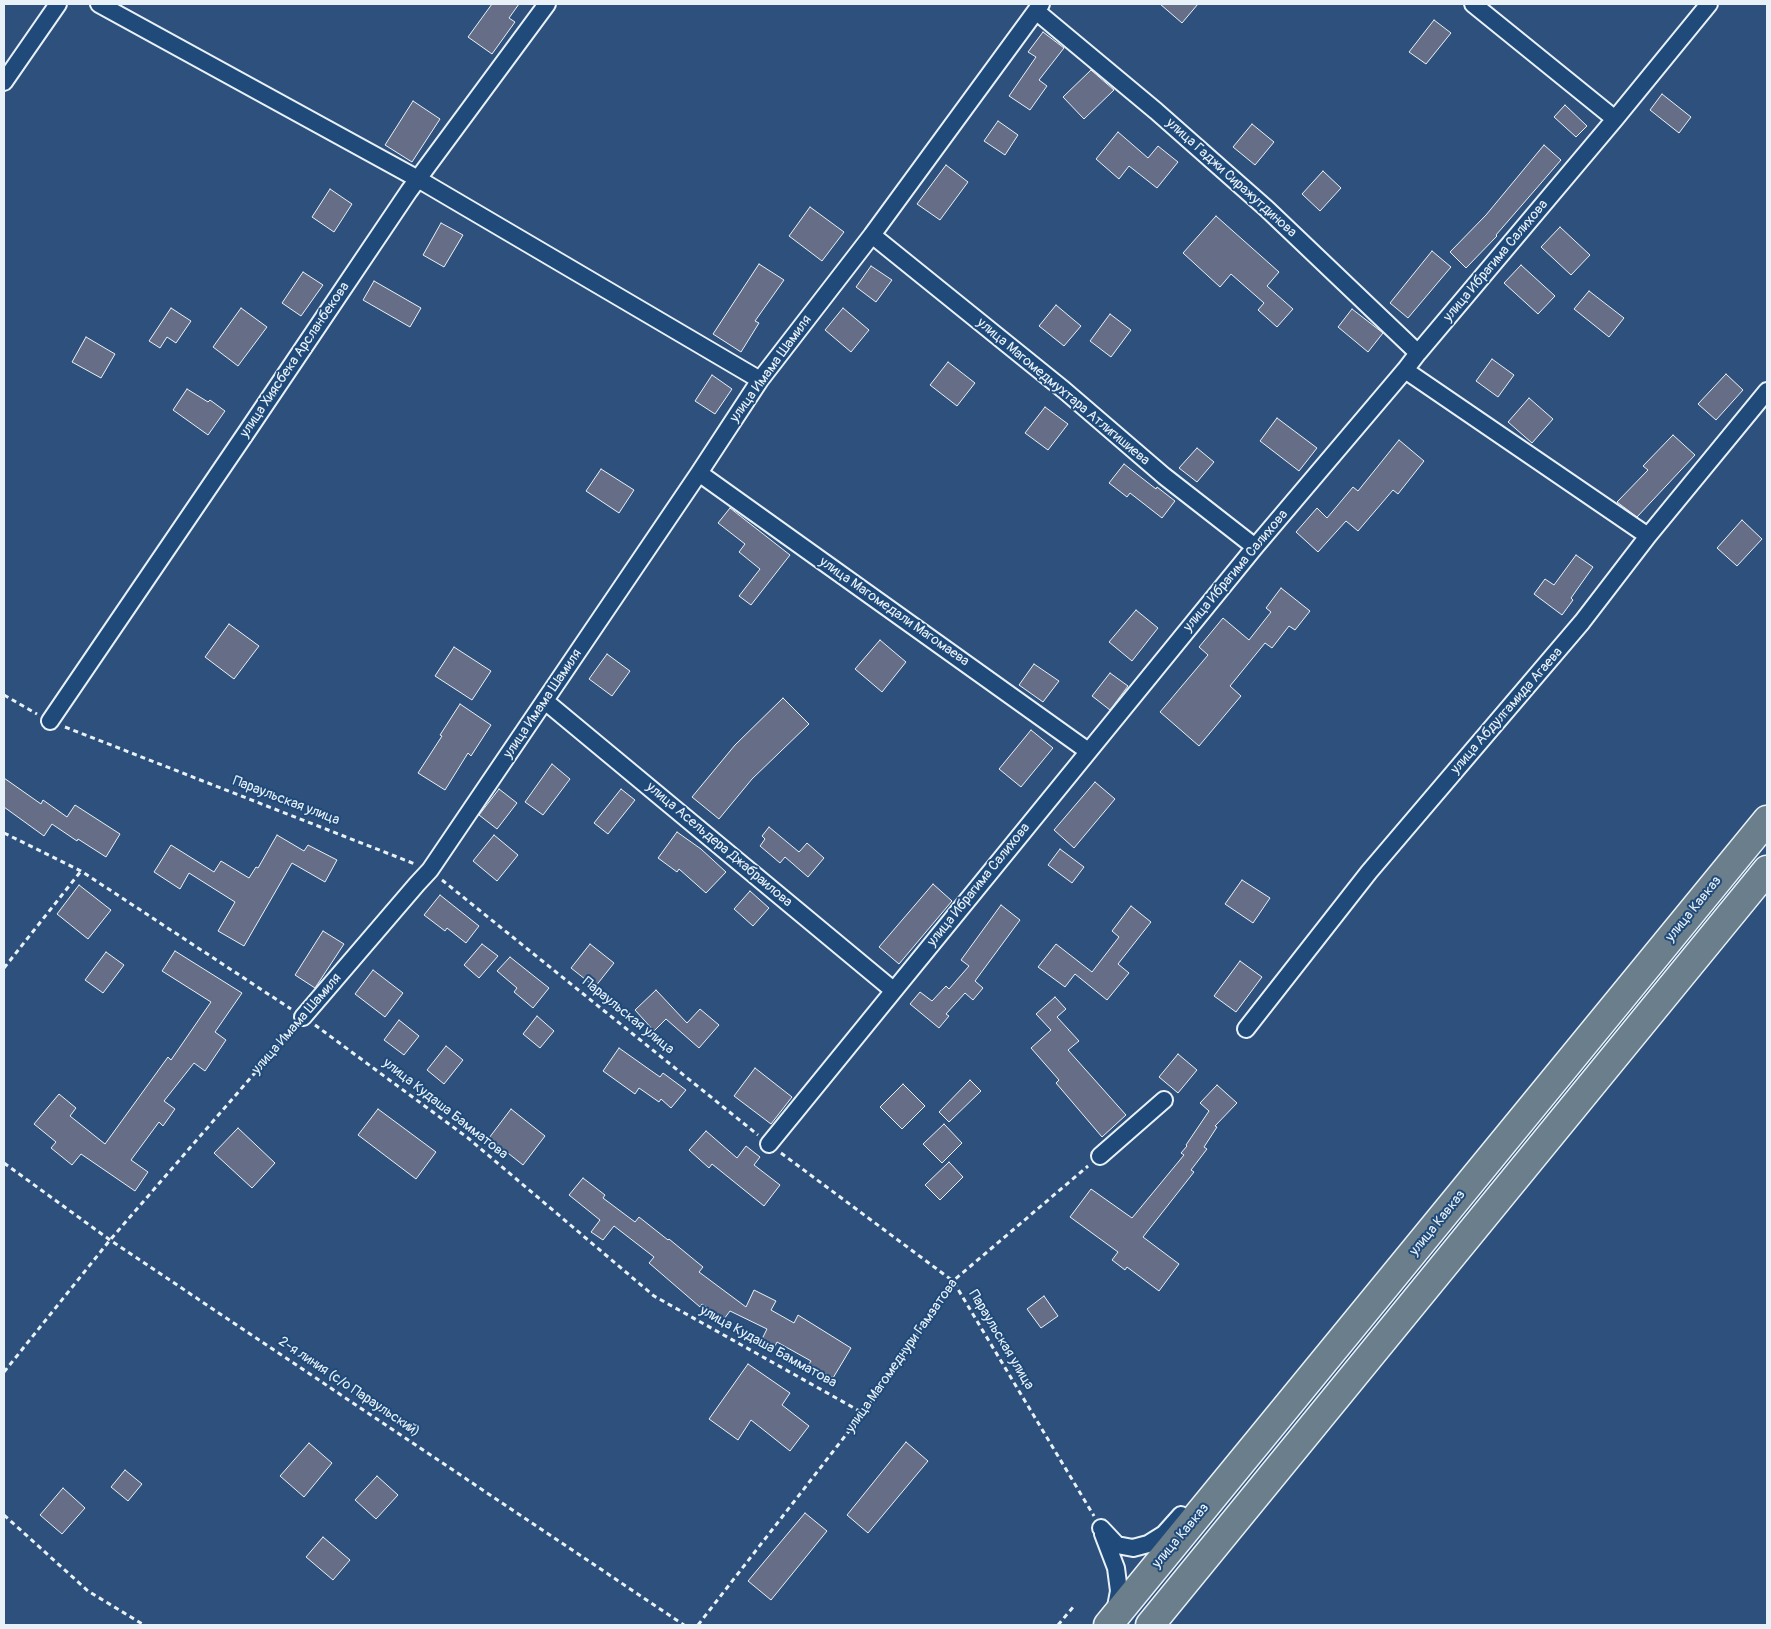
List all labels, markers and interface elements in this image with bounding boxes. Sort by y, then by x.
street label: улица Гаджи Сиражутдинова [1162,115,1300,241]
street label: улица Ибрагима Салихова [1440,197,1552,325]
street label: улица Хиясбека Арсланбекова [237,279,353,441]
street label: улица Имама Шамиля [727,312,815,426]
street label: улица Магомедмухтара Атлигишиева [973,315,1153,469]
street label: улица Ибрагима Салихова [1180,507,1292,635]
street label: улица Магомедали Магомаева [816,554,972,670]
street label: улица Абдулгамида Агаева [1447,644,1567,778]
street label: улица Имама Шамиля [500,646,586,762]
street label: Параульская улица [230,773,342,829]
street label: улица Асельдера Джабраилова [643,779,795,911]
street label: улица Ибрагима Салихова [924,820,1034,950]
street label: улица Кавказ [1662,873,1726,945]
street label: улица Имама Шамиля [249,970,345,1078]
street label: Параульская улица [579,974,677,1058]
street label: улица Кудаша Бамматова [379,1055,511,1163]
street label: улица Кавказ [1406,1187,1470,1259]
street label: улица Магомеднури Гамзатова [842,1276,962,1436]
street label: Параульская улица [965,1287,1037,1393]
street label: улица Кудаша Бамматова [697,1302,839,1392]
street label: 2-я линия (с/о Параульский) [275,1333,423,1441]
street label: улица Кавказ [1149,1500,1213,1572]

